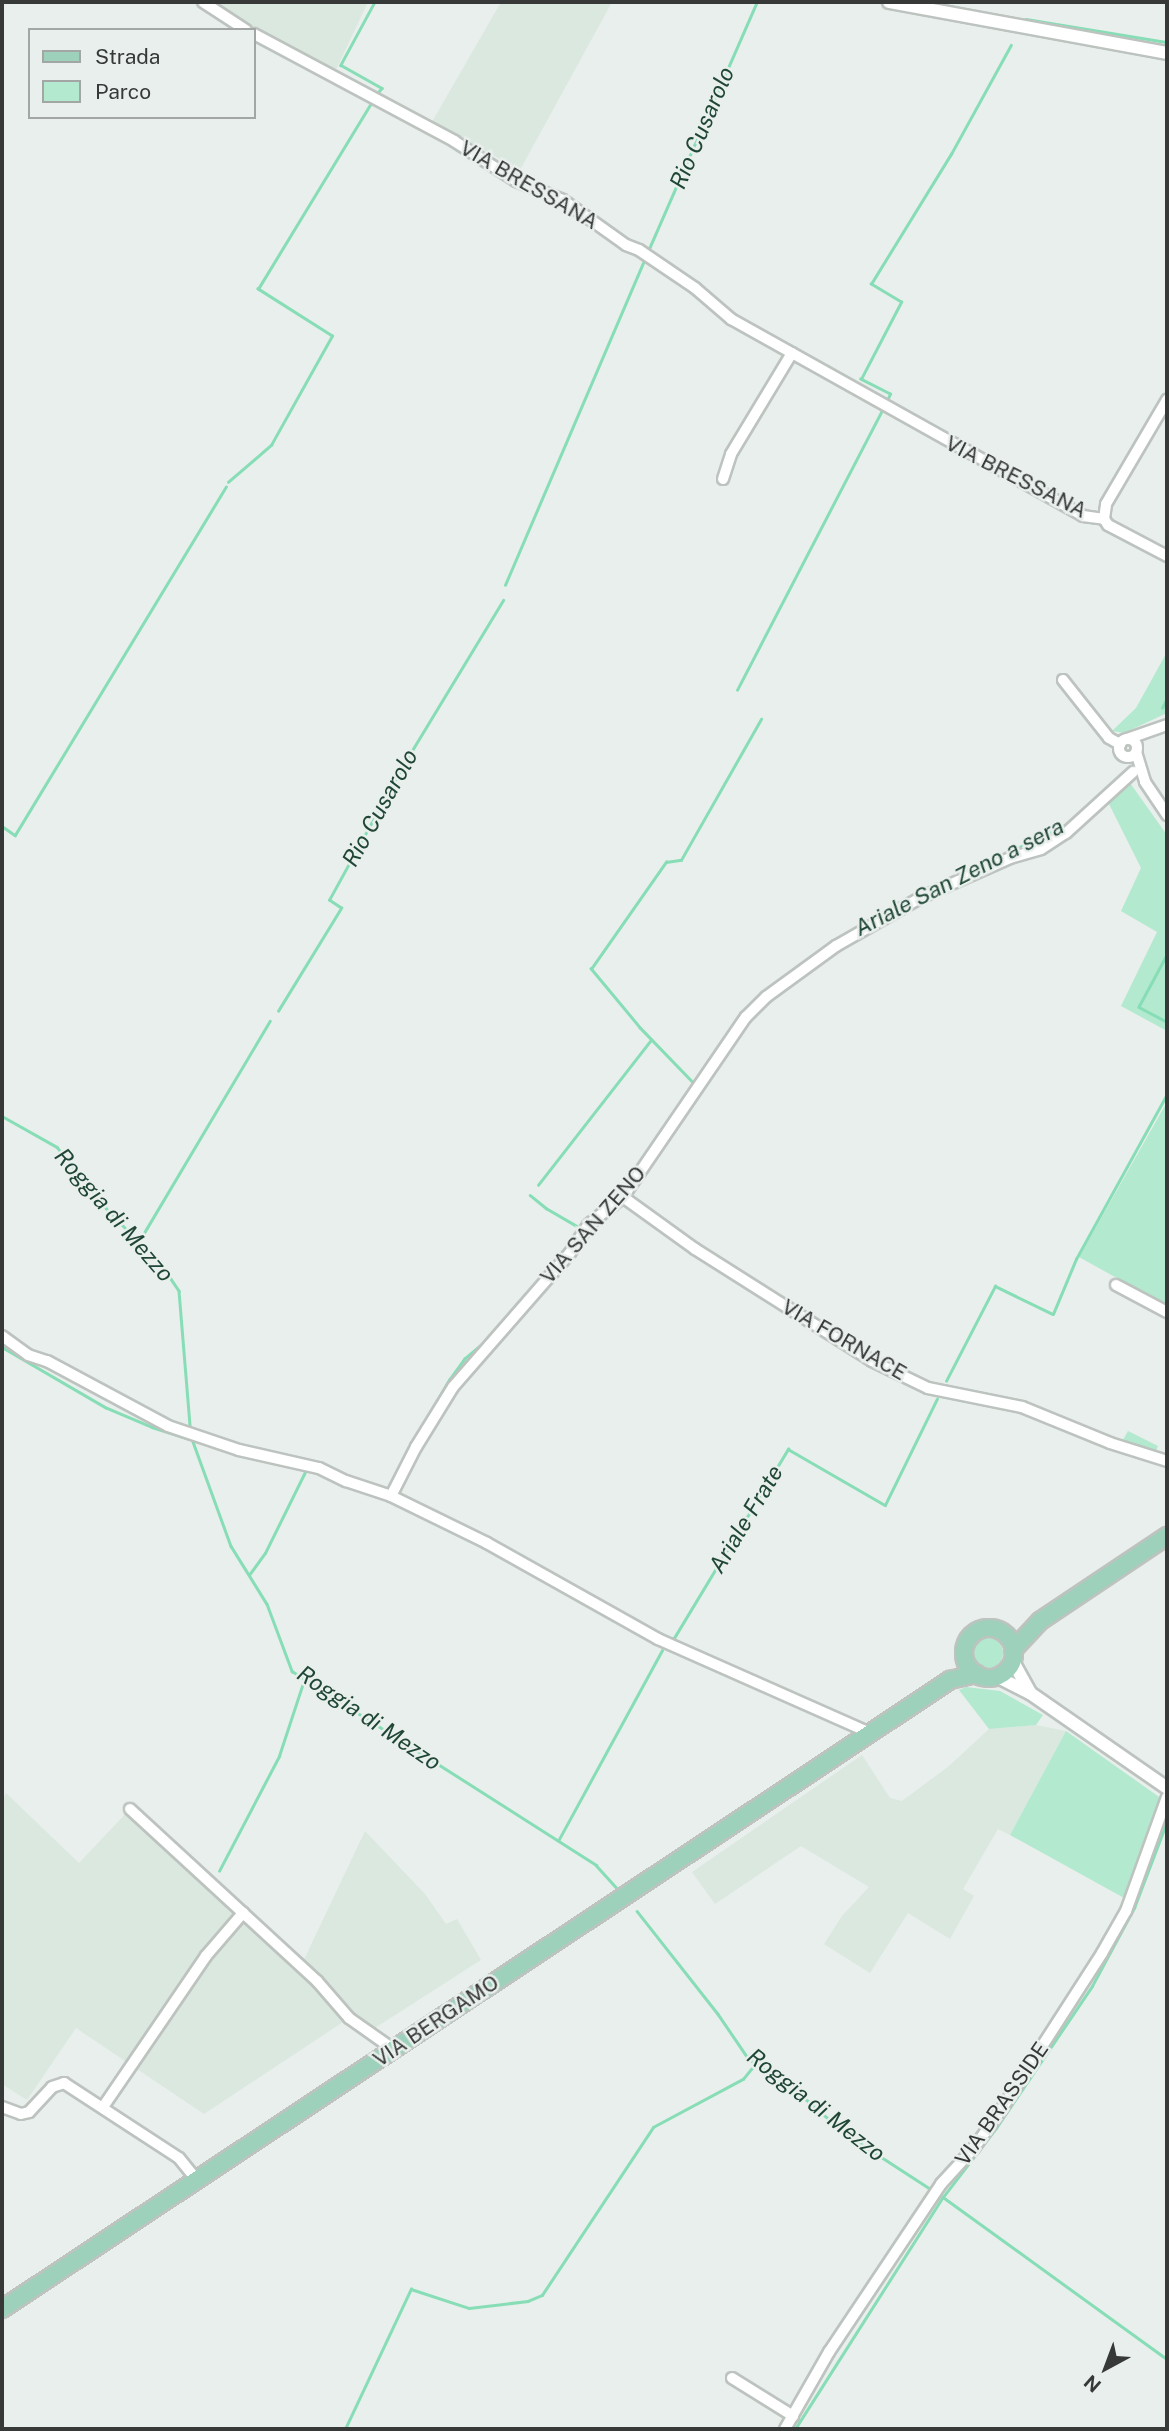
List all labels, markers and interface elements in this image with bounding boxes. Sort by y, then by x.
legend [28,28,256,119]
text: Strada [95,44,160,69]
water label: Rio Cusarolo [664,63,740,193]
text: Parco [95,79,151,104]
street label: VIA BRESSANA [455,135,603,235]
street label: VIA BRESSANA [941,431,1091,523]
water label: Rio Cusarolo [336,744,424,872]
water label: Ariale San Zeno a sera [850,812,1068,942]
water label: Roggia di Mezzo [49,1143,179,1287]
street label: VIA SAN ZENO [535,1161,651,1289]
street label: VIA FORNACE [777,1294,911,1386]
water label: Ariale Frate [703,1460,789,1578]
water label: Roggia di Mezzo [292,1660,446,1776]
street label: VIA BERGAMO [368,1970,504,2072]
street label: VIA BRASSIDE [950,2037,1054,2171]
water label: Roggia di Mezzo [741,2042,891,2168]
north arrow [1071,2333,1141,2403]
text: N [1079,2371,1105,2397]

